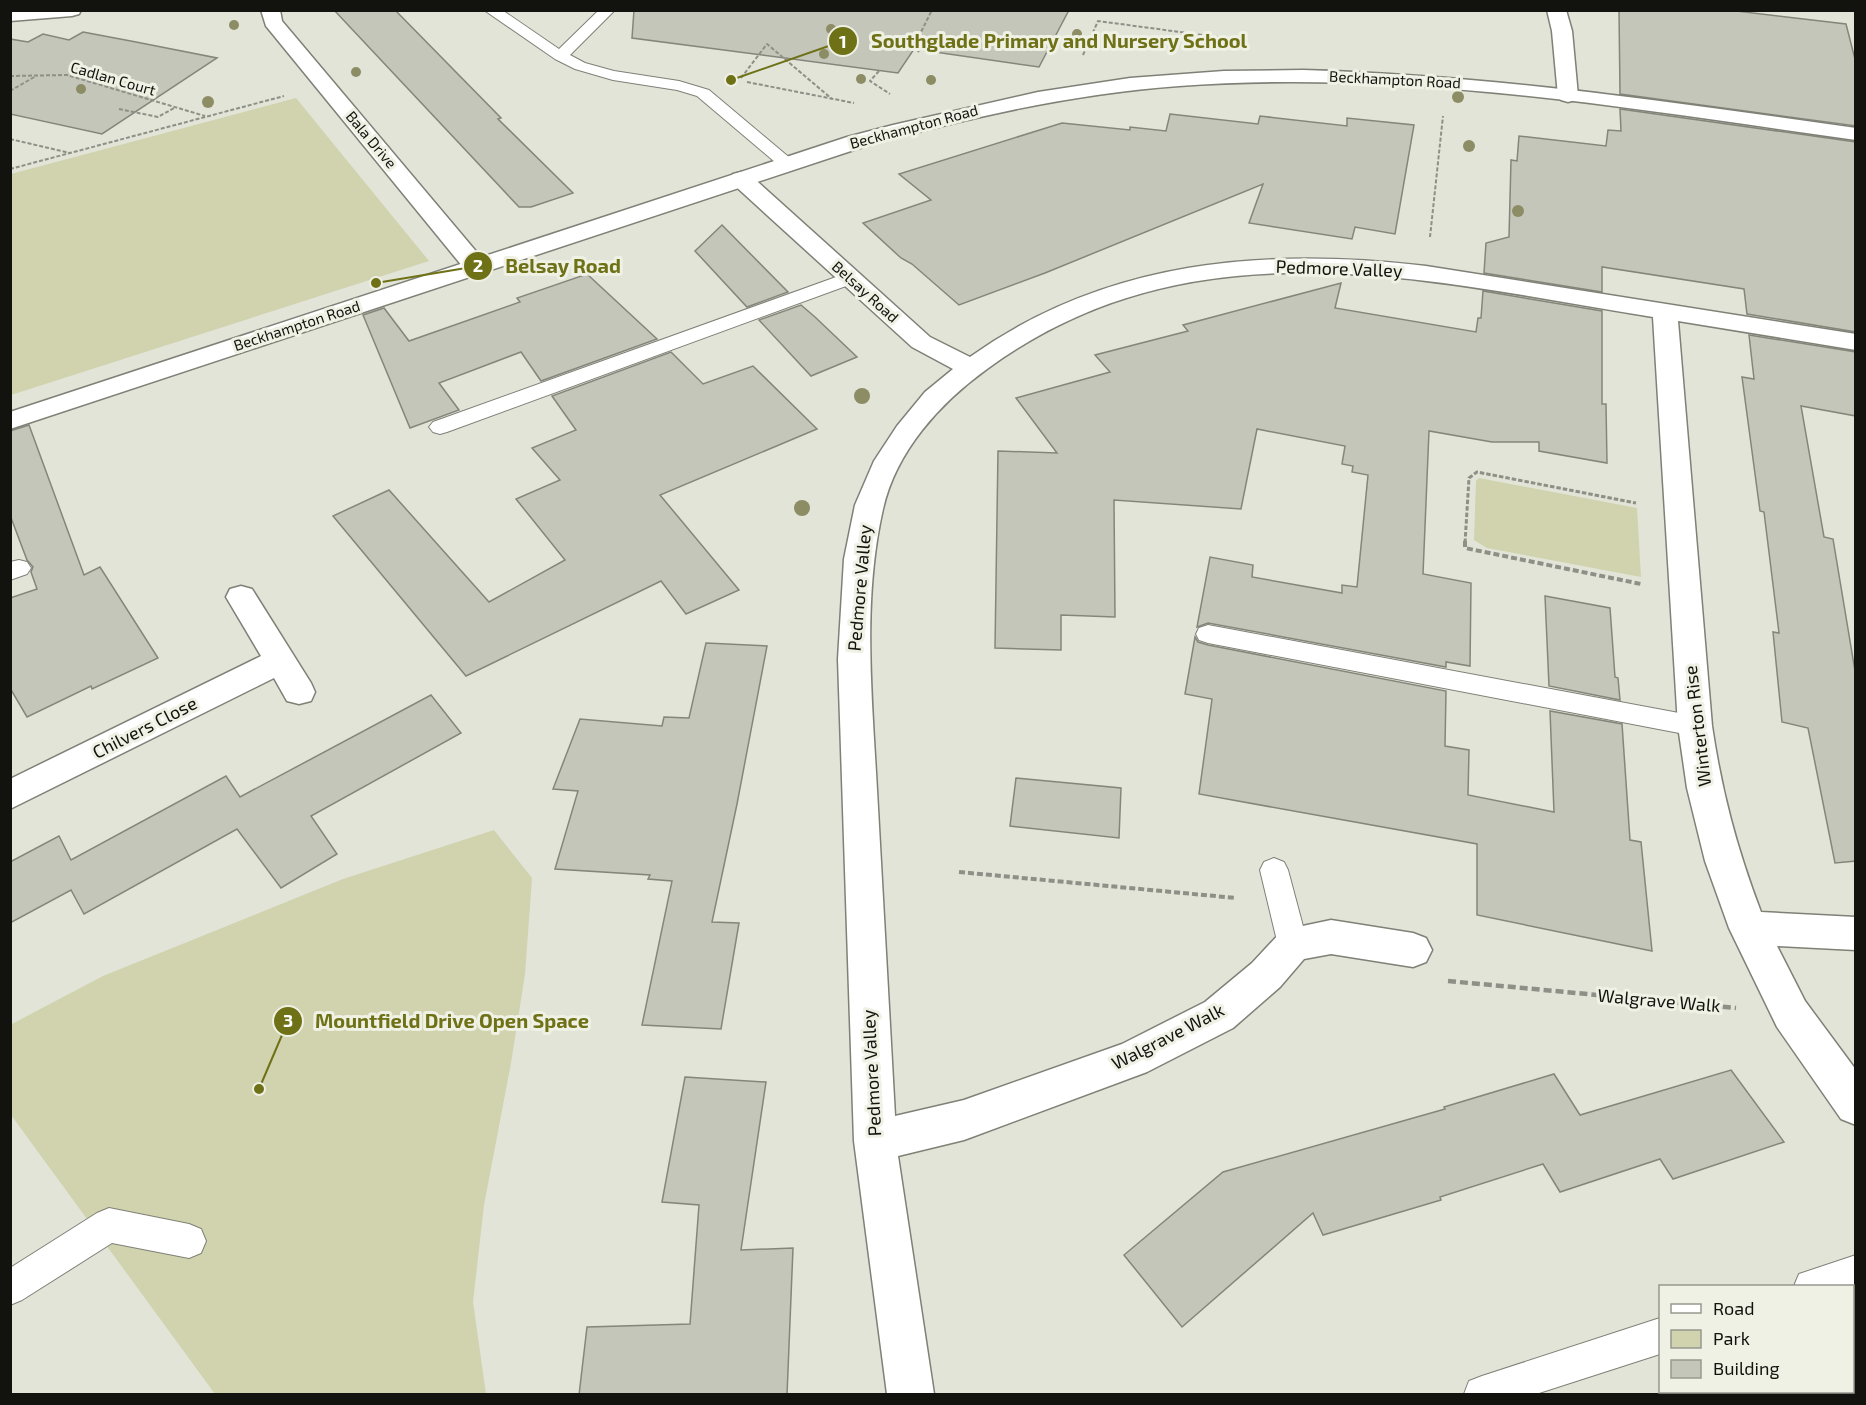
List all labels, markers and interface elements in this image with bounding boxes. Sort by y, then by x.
callout: Southglade Primary and Nursery School [828,22,1259,60]
text: Southglade Primary and Nursery School [871,28,1248,53]
text: 1 [839,30,847,52]
street label: Cadlan Court [69,57,158,99]
street label: Beckhampton Road [1329,67,1461,91]
street label: Beckhampton Road [848,100,980,152]
street label: Bala Drive [343,107,401,172]
callout: Belsay Road [463,247,633,285]
text: Belsay Road [505,253,621,278]
text: 2 [473,254,483,276]
street label: Pedmore Valley [1275,255,1403,281]
street label: Belsay Road [829,257,903,326]
street label: Beckhampton Road [231,296,362,354]
street label: Pedmore Valley [843,523,876,652]
street label: Winterton Rise [1679,664,1715,788]
street label: Chilvers Close [89,691,200,763]
street label: Walgrave Walk [1597,984,1721,1016]
street label: Walgrave Walk [1108,998,1227,1074]
callout: Mountfield Drive Open Space [273,1002,601,1040]
text: Mountfield Drive Open Space [315,1008,589,1032]
text: 3 [283,1009,293,1031]
street label: Pedmore Valley [857,1009,885,1137]
legend [1659,1285,1854,1393]
text: Road [1713,1297,1754,1319]
text: Park [1713,1327,1750,1349]
text: Building [1713,1357,1780,1379]

